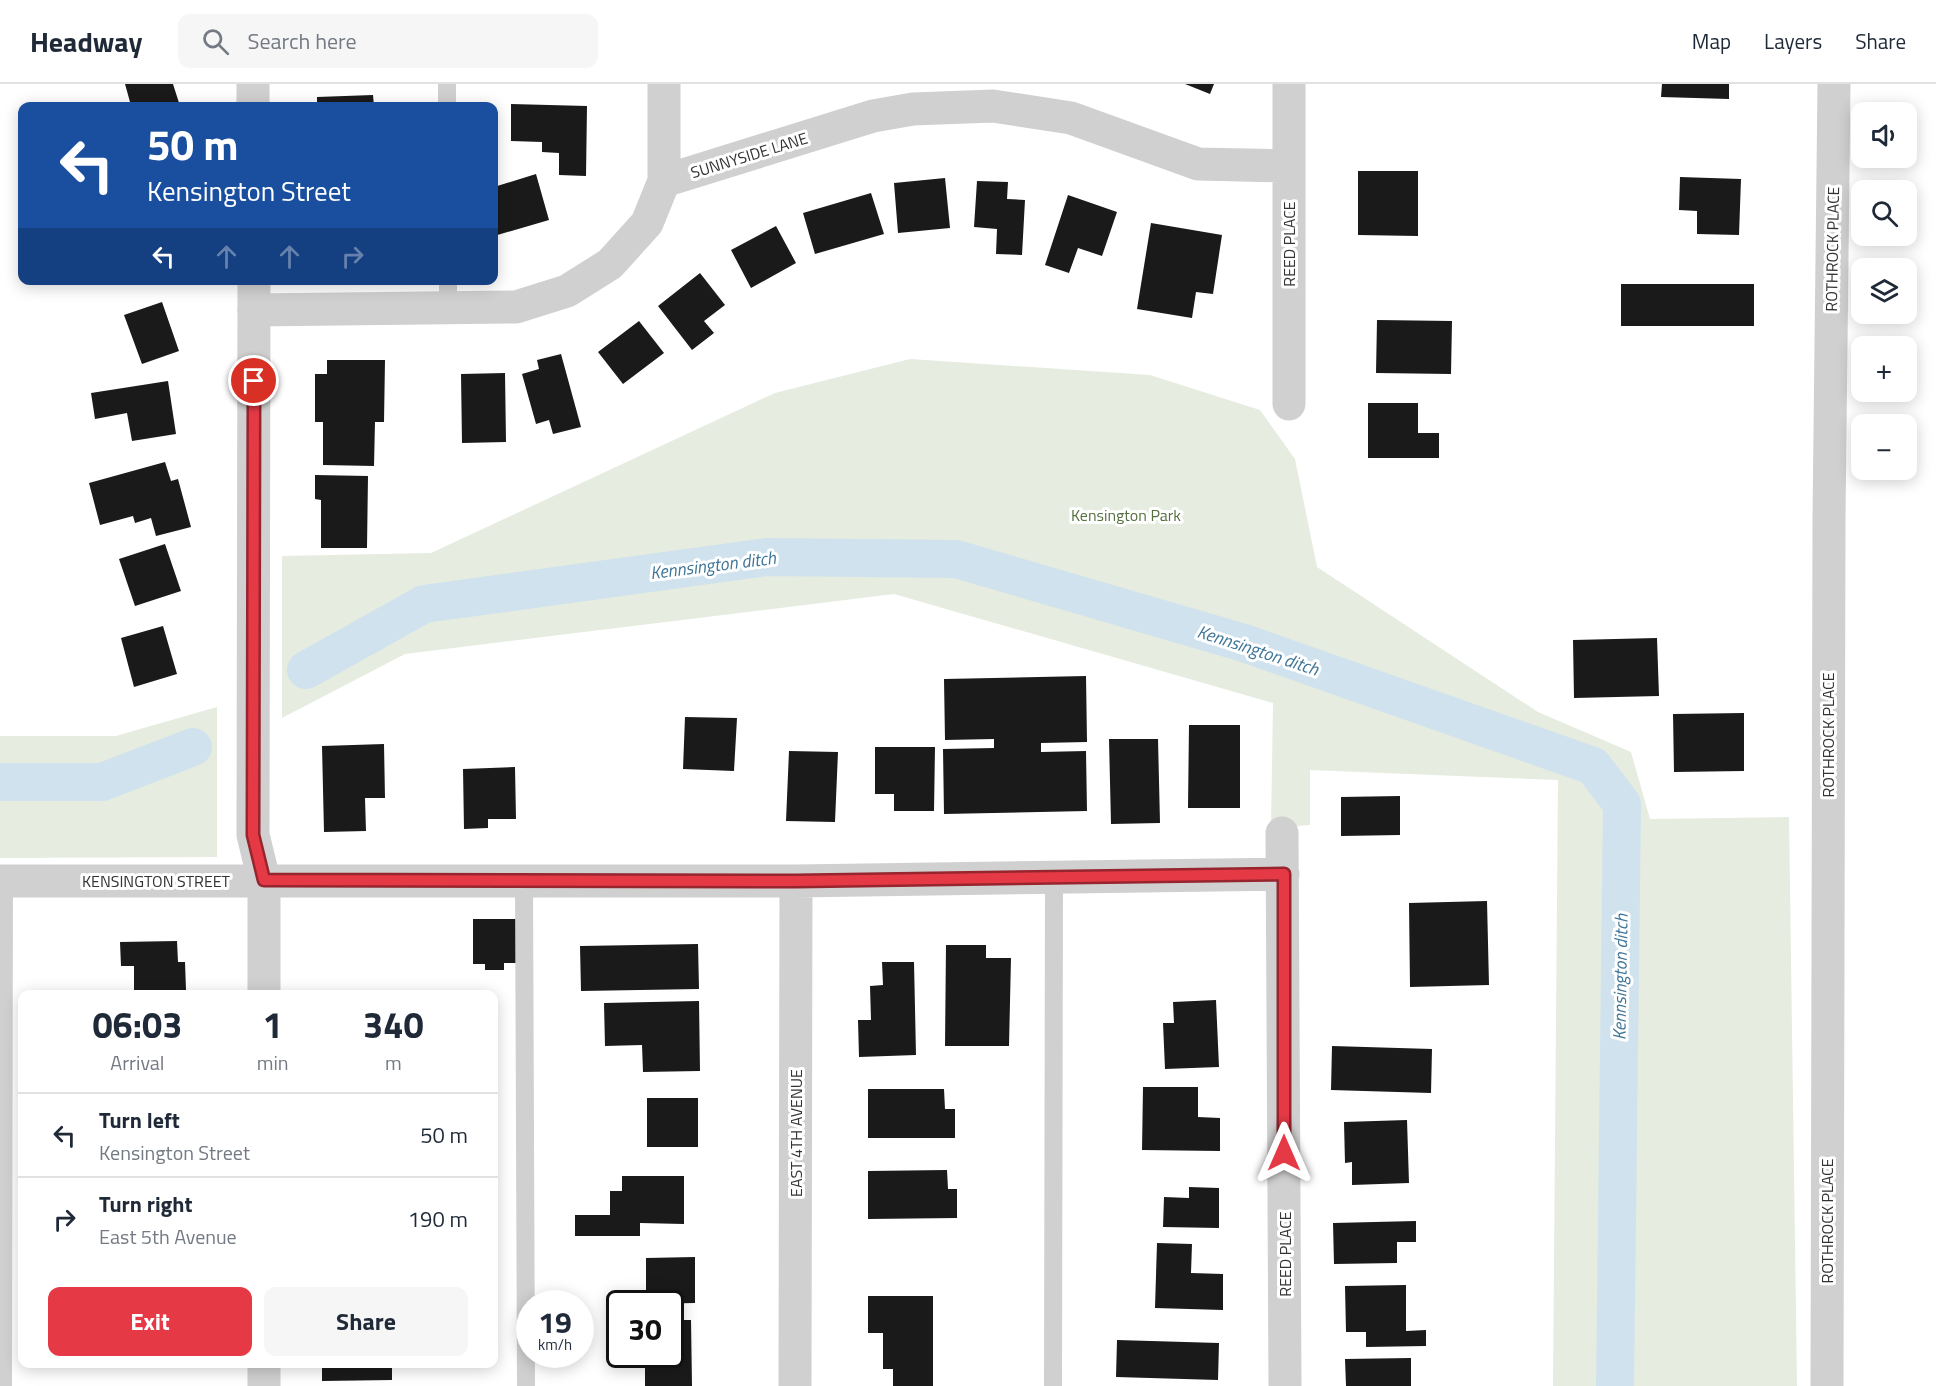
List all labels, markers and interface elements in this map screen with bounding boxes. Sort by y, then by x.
search box [178,14,598,68]
text: Headway [30,20,142,63]
text: Search here [247,24,357,58]
icon: search [199,25,232,58]
text: Map [1692,25,1731,57]
text: Layers [1764,25,1822,57]
text: Share [1855,25,1906,57]
map controls [1851,102,1917,480]
button: sound [1851,102,1917,168]
text: 50 m [147,112,239,176]
icon: left [48,126,126,204]
street label: SUNNYSIDE LANE [688,126,811,184]
text: Kensington Street [147,170,351,211]
button: search [1851,180,1917,246]
street label: ROTHROCK PLACE [1819,186,1845,312]
street label: REED PLACE [1277,201,1301,287]
icon: left [147,240,180,273]
icon: ahead [210,240,243,273]
icon: ahead [273,240,306,273]
icon: right [336,240,369,273]
button: layers [1851,258,1917,324]
button: + [1851,336,1917,402]
pin [228,355,279,406]
icon: arrive [237,364,270,397]
button: − [1851,414,1917,480]
park label: Kensington Park [1071,503,1181,527]
water label: Kennsington ditch [649,544,778,586]
water label: Kennsington ditch [1194,618,1323,683]
street label: ROTHROCK PLACE [1816,672,1840,798]
street label: KENSINGTON STREET [82,869,231,893]
water label: Kennsington ditch [1605,913,1635,1040]
text: 06:03 [92,997,182,1052]
text: 1 [263,997,283,1052]
text: 340 [363,997,424,1052]
text: Arrival [110,1047,165,1078]
text: min [257,1047,289,1078]
text: m [385,1047,402,1078]
street label: EAST 4TH AVENUE [784,1069,808,1197]
text: Turn left [99,1103,180,1137]
text: 50 m [420,1118,468,1152]
icon: left [48,1119,81,1152]
position arrow [1252,1121,1316,1185]
text: Kensington Street [99,1137,250,1168]
street label: ROTHROCK PLACE [1815,1158,1839,1284]
text: Turn right [99,1187,193,1221]
text: 190 m [408,1202,468,1236]
icon: right [48,1203,81,1236]
street label: REED PLACE [1273,1211,1297,1297]
text: East 5th Avenue [99,1221,237,1252]
button: Exit [48,1287,252,1356]
button: Share [264,1287,468,1356]
speed limit sign: 30 [606,1290,684,1368]
text: 19 [538,1299,572,1345]
text: km/h [538,1333,572,1356]

